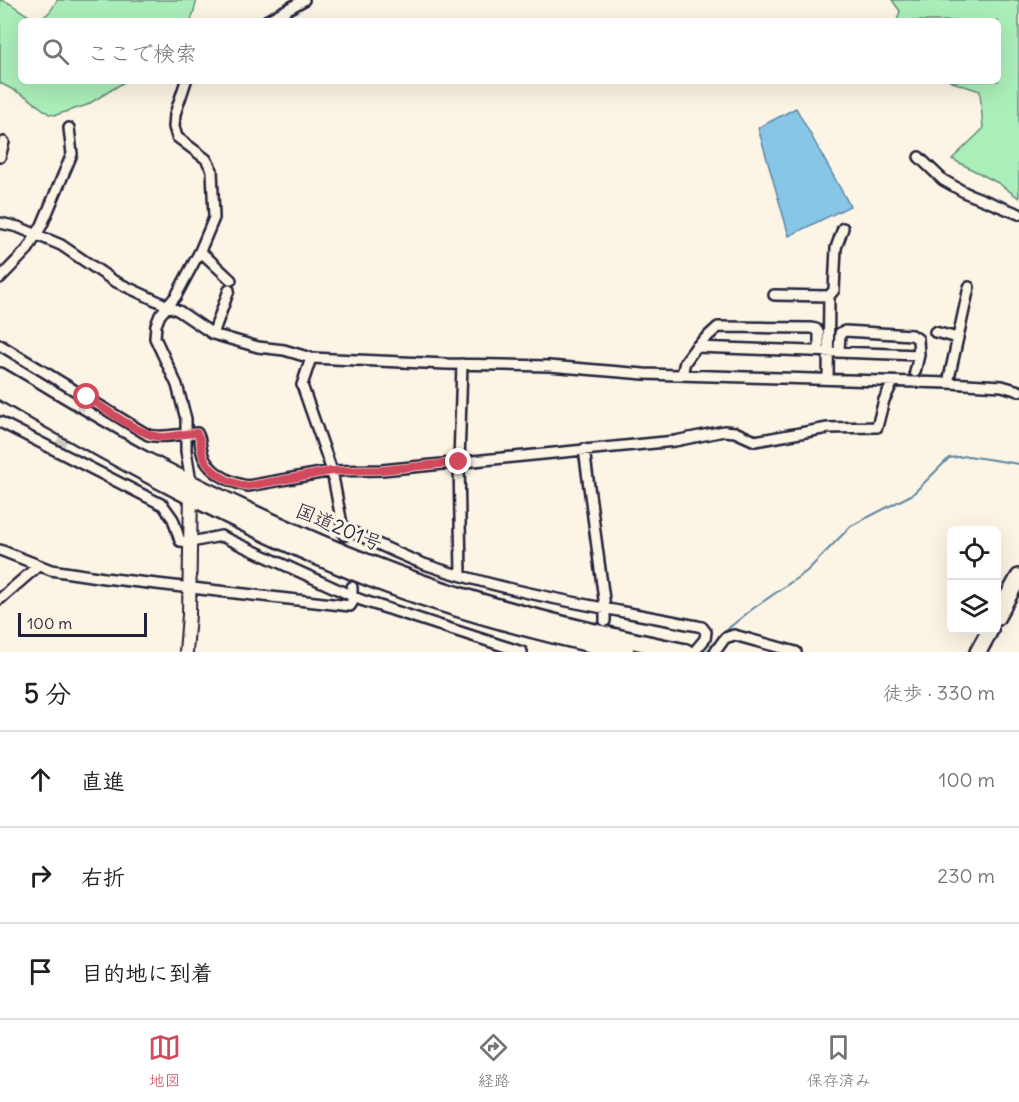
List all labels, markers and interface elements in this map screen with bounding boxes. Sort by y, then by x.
search box [18,18,1001,84]
icon: search [39,35,72,68]
text: ここで検索 [87,39,197,67]
route start [73,383,99,409]
route end [445,448,471,474]
street label: 国道201号 [292,497,386,556]
map controls [947,526,1001,634]
button: locate [947,526,1001,580]
button: layers [947,580,1001,634]
scale bar [18,610,147,638]
text: 100 m [27,613,72,633]
text: 5 分 [24,677,71,710]
text: 徒歩 · 330 m [883,680,995,705]
icon: ahead [24,763,57,796]
text: 直進 [81,767,125,795]
text: 100 m [938,767,995,792]
icon: right [24,859,57,892]
text: 右折 [81,863,125,891]
text: 230 m [937,863,995,888]
icon: arrive [24,955,57,988]
text: 目的地に到着 [81,959,213,987]
tab: 地図 [148,1031,181,1091]
tab: 経路 [477,1031,510,1091]
tab: 保存済み [807,1031,871,1091]

